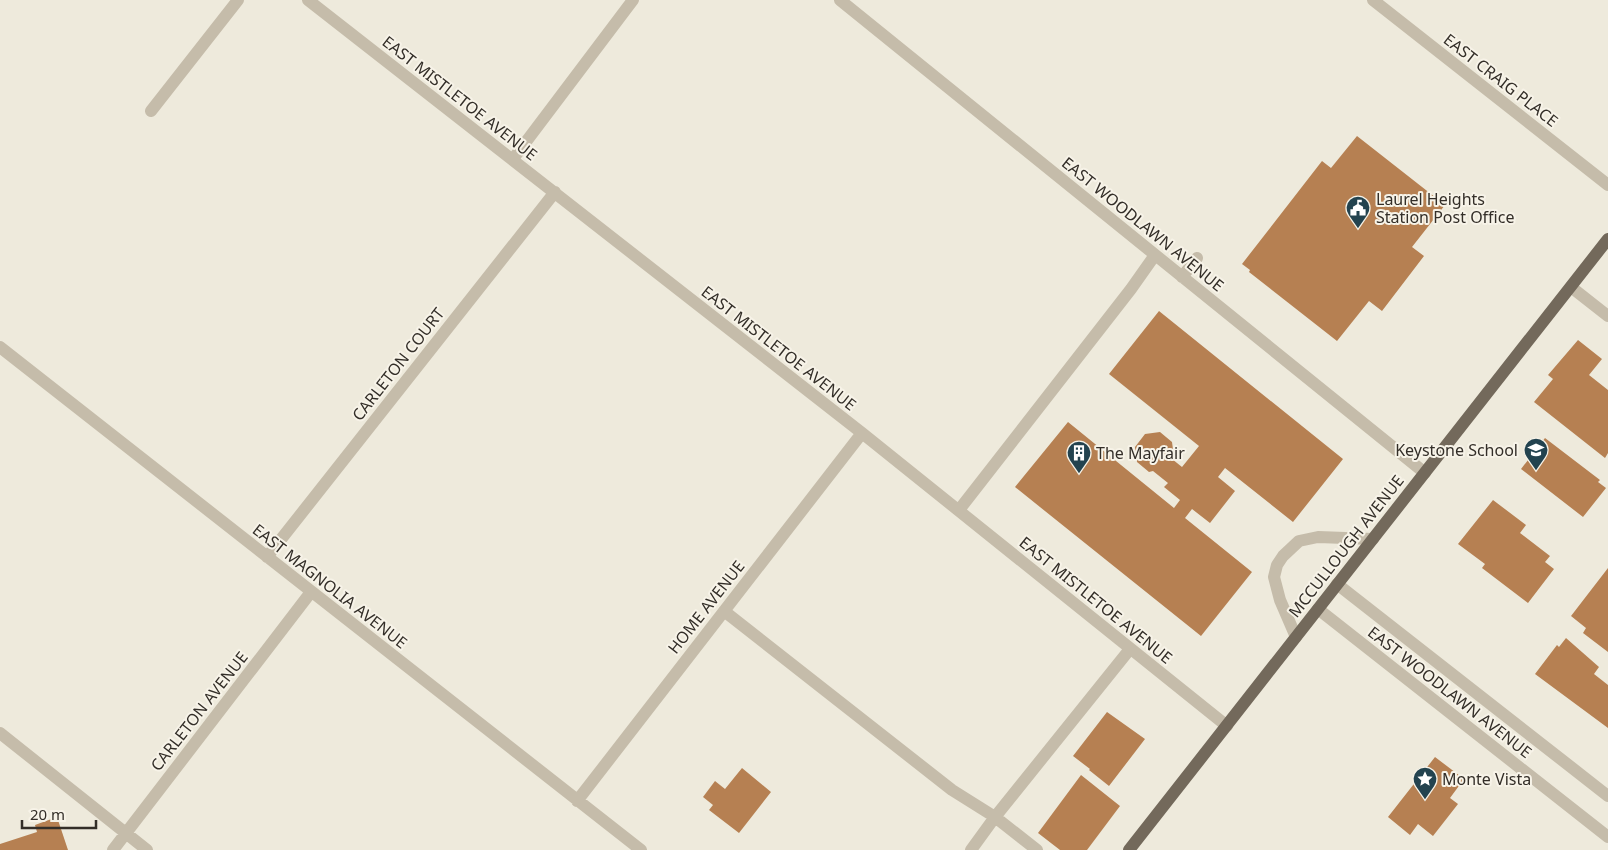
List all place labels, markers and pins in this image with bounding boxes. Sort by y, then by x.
place label: Laurel Heights Station Post Office [1376,188,1514,228]
public building icon: Laurel Heights Station Post Office [1345,195,1371,229]
school or university icon: Keystone School [1523,437,1549,471]
place label: Keystone School [1395,439,1518,461]
building icon: The Mayfair [1066,440,1092,474]
place label: The Mayfair [1096,442,1185,464]
place icon: Monte Vista [1412,766,1438,800]
place label: Monte Vista [1442,768,1531,790]

